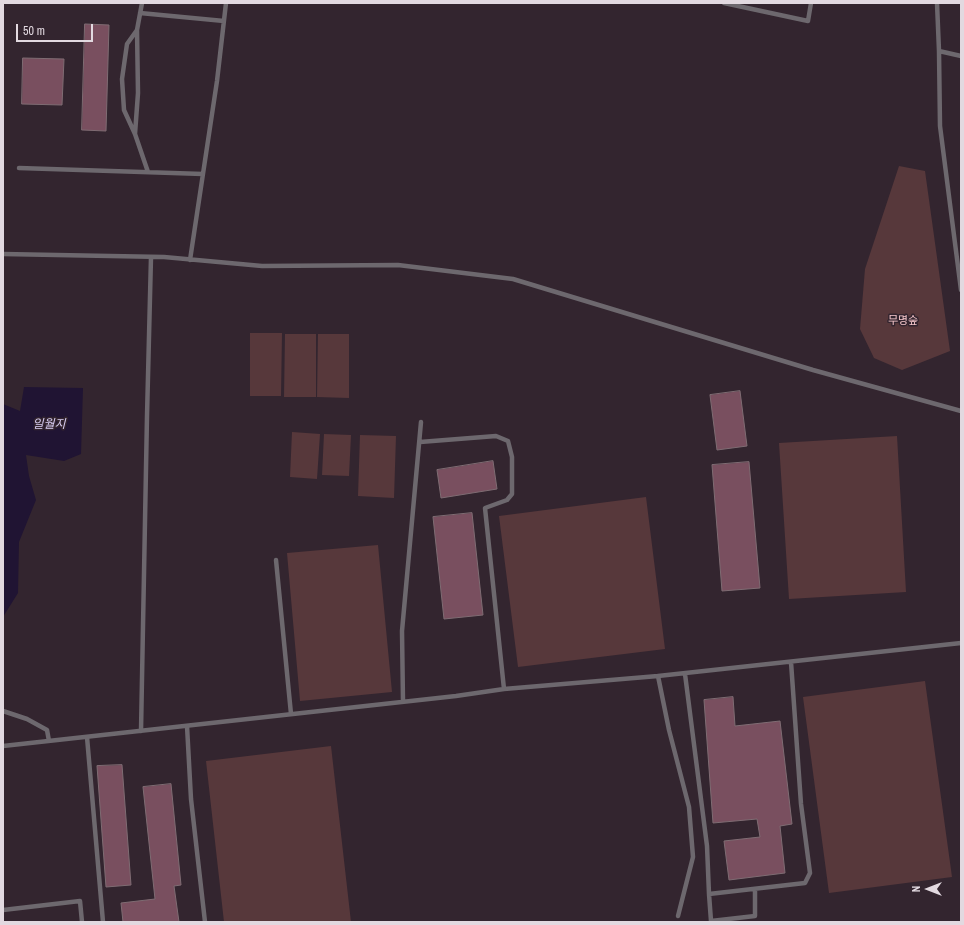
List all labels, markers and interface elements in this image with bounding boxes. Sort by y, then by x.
scale bar [18,16,95,42]
text: 50 m [23,23,45,39]
park label: 무명숲 [888,314,918,328]
water label: 일월지 [32,418,66,432]
north arrow [908,869,948,909]
text: N [909,886,923,892]

